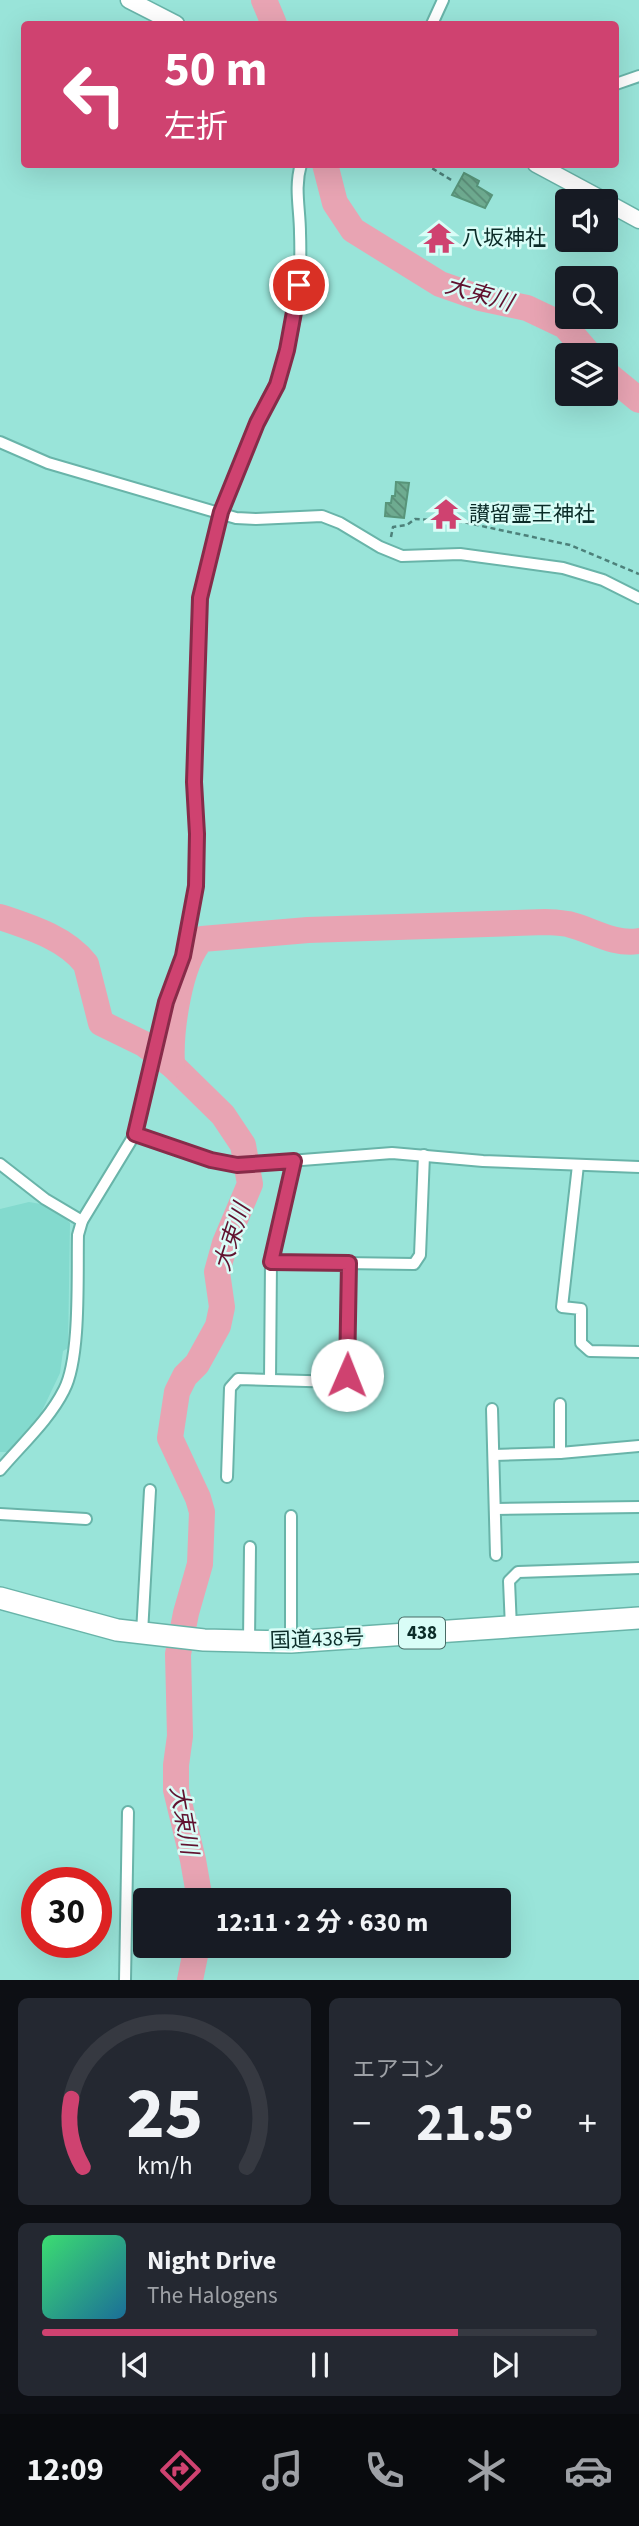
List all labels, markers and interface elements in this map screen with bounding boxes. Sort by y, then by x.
text: 50 m [164,35,268,105]
icon: left [49,49,140,140]
text: 左折 [164,104,228,150]
map controls [555,189,618,406]
button: sound [555,189,618,252]
temple icon: 八坂神社 [422,221,456,255]
place label: 八坂神社 [462,223,546,253]
pin [269,255,329,315]
icon: arrive [280,266,318,304]
button: search [555,266,618,329]
water label: 大束川 [441,269,520,320]
button: layers [555,343,618,406]
temple icon: 讃留霊王神社 [429,497,463,531]
place label: 讃留霊王神社 [469,499,595,529]
water label: 大束川 [206,1196,259,1275]
position arrow [310,1338,384,1412]
road number: 438 [399,1618,445,1648]
street label: 国道438号 [269,1622,365,1656]
water label: 大束川 [162,1783,207,1860]
speed limit sign: 30 [21,1867,112,1958]
text: 12:11 · 2 分 · 630 m [216,1904,428,1941]
text: エアコン [353,2053,445,2086]
text: 25 [126,2063,203,2167]
text: 21.5° [416,2087,533,2161]
text: − [353,2097,371,2151]
text: + [578,2097,597,2151]
text: km/h [137,2148,192,2184]
text: Night Drive [147,2242,276,2279]
text: The Halogens [147,2279,278,2312]
icon: previous [116,2346,154,2384]
icon: pause [301,2346,339,2384]
icon: next [486,2346,524,2384]
icon: directions [156,2446,205,2495]
icon: music [258,2446,307,2495]
icon: phone [360,2446,409,2495]
icon: climate [462,2446,511,2495]
icon: car [564,2446,613,2495]
text: 12:09 [26,2447,104,2493]

